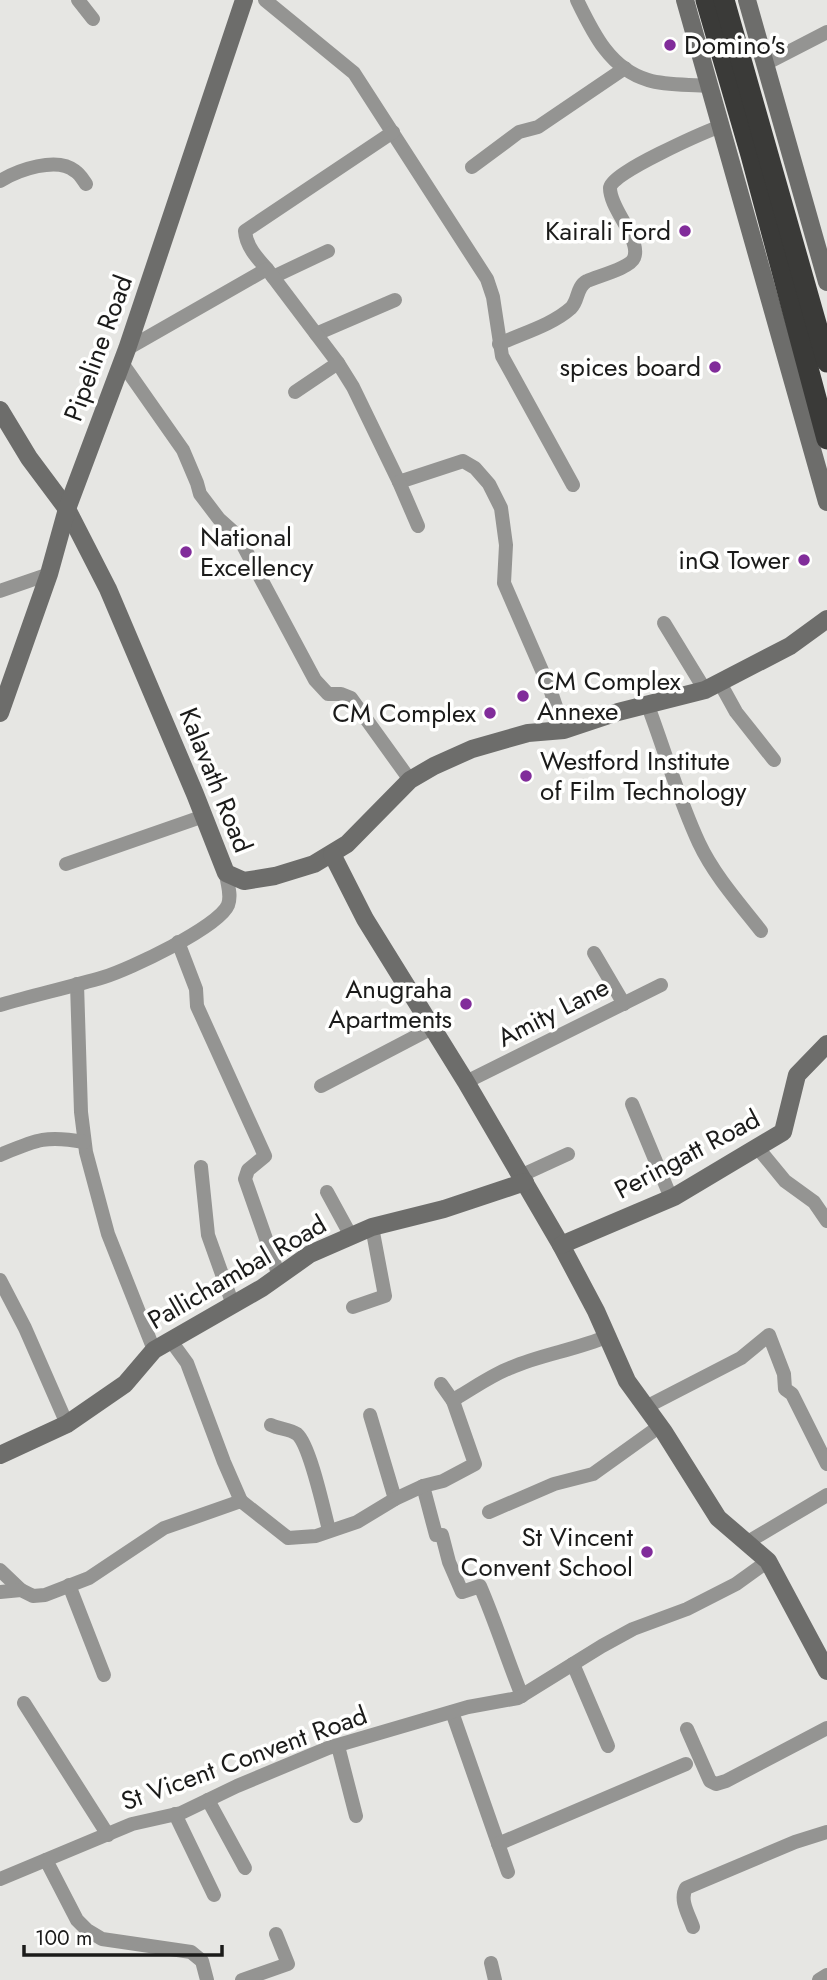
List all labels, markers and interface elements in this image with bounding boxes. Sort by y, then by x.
place label: Domino's [684,26,785,64]
marker: Domino's [662,37,678,53]
place label: Kairali Ford [545,212,671,250]
marker: Kairali Ford [677,223,693,239]
street label: Pipeline Road [54,270,142,426]
place label: spices board [560,348,701,386]
marker: spices board [707,359,723,375]
place label: National Excellency [200,518,314,586]
place label: inQ Tower [678,541,790,579]
marker: National Excellency [178,544,194,560]
marker: inQ Tower [796,552,812,568]
place label: CM Complex Annexe [537,662,681,730]
marker: CM Complex Annexe [515,688,531,704]
place label: CM Complex [332,694,476,732]
street label: Kalavath Road [170,702,262,858]
marker: CM Complex [482,705,498,721]
place label: Westford Institute of Film Technology [540,742,747,810]
marker: Westford Institute of Film Technology [518,768,534,784]
street label: Amity Lane [490,968,616,1056]
place label: Anugraha Apartments [328,970,452,1038]
marker: Anugraha Apartments [458,996,474,1012]
street label: Peringatt Road [607,1100,767,1208]
street label: Pallichambal Road [141,1205,333,1339]
place label: St Vincent Convent School [461,1518,634,1586]
marker: St Vincent Convent School [639,1544,655,1560]
street label: St Vicent Convent Road [116,1696,372,1820]
scale bar [24,1913,222,1957]
text: 100 m [35,1923,92,1953]

